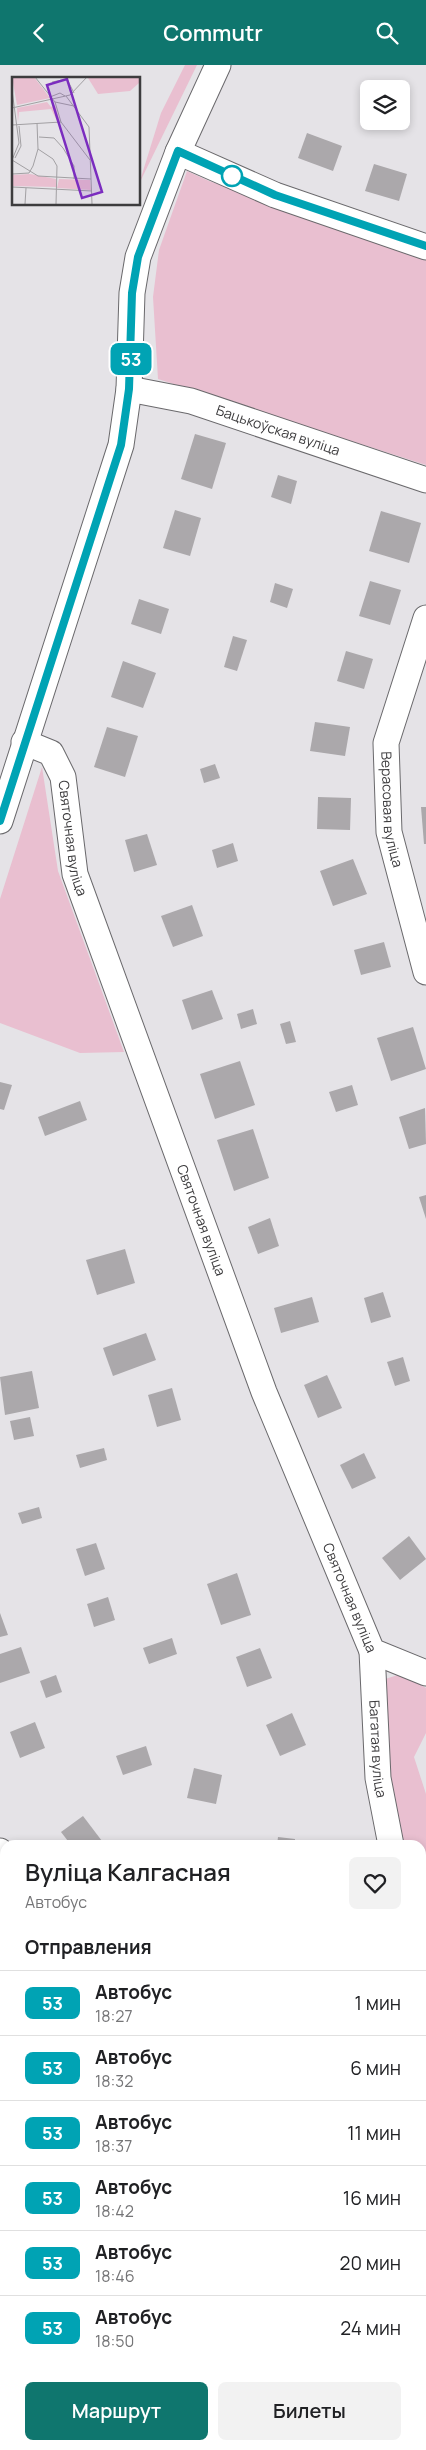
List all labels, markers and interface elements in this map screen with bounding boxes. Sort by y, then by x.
text: Commutr [163,18,263,48]
icon: back [25,19,53,47]
icon: search [373,19,401,47]
inset map [12,77,140,205]
map controls [360,80,410,130]
button: layers [360,80,410,130]
unlabelled marker [221,165,243,187]
line badge: 53 [108,343,154,375]
text: 53 [120,347,142,371]
street label: Бацькоўская вуліца [214,400,343,459]
street label: Верасовая вуліца [377,751,408,869]
street label: Святочная вуліца [54,779,92,899]
street label: Святочная вуліца [173,1162,231,1278]
street label: Святочная вуліца [319,1540,382,1655]
street label: Багатая вуліца [365,1700,392,1799]
text: Вуліца Калгасная [25,1855,231,1888]
button: heart [349,1857,401,1909]
text: Автобус [25,1891,87,1913]
text: Отправления [25,1934,152,1960]
text: Автобус [95,1979,172,2005]
text: 1 мин [355,1990,401,2016]
text: 53 [42,1991,63,2015]
text: 18:27 [95,2005,132,2027]
text: Автобус [95,2044,172,2070]
text: 6 мин [350,2055,401,2081]
text: 53 [42,2056,63,2080]
text: 18:32 [95,2070,133,2092]
text: Автобус [95,2109,172,2135]
text: 11 мин [347,2120,401,2146]
text: 53 [42,2121,63,2145]
text: 18:37 [95,2135,132,2157]
text: Автобус [95,2174,172,2200]
text: 16 мин [343,2185,401,2211]
text: 53 [42,2186,63,2210]
text: 18:42 [95,2200,134,2222]
text: Автобус [95,2239,172,2265]
text: 20 мин [340,2250,401,2276]
text: 53 [42,2251,63,2275]
text: 18:46 [95,2265,135,2287]
text: Автобус [95,2304,172,2330]
text: 24 мин [340,2315,401,2341]
text: 53 [42,2316,63,2340]
text: 18:50 [95,2330,134,2352]
button: Маршрут [25,2382,208,2440]
button: Билеты [218,2382,401,2440]

